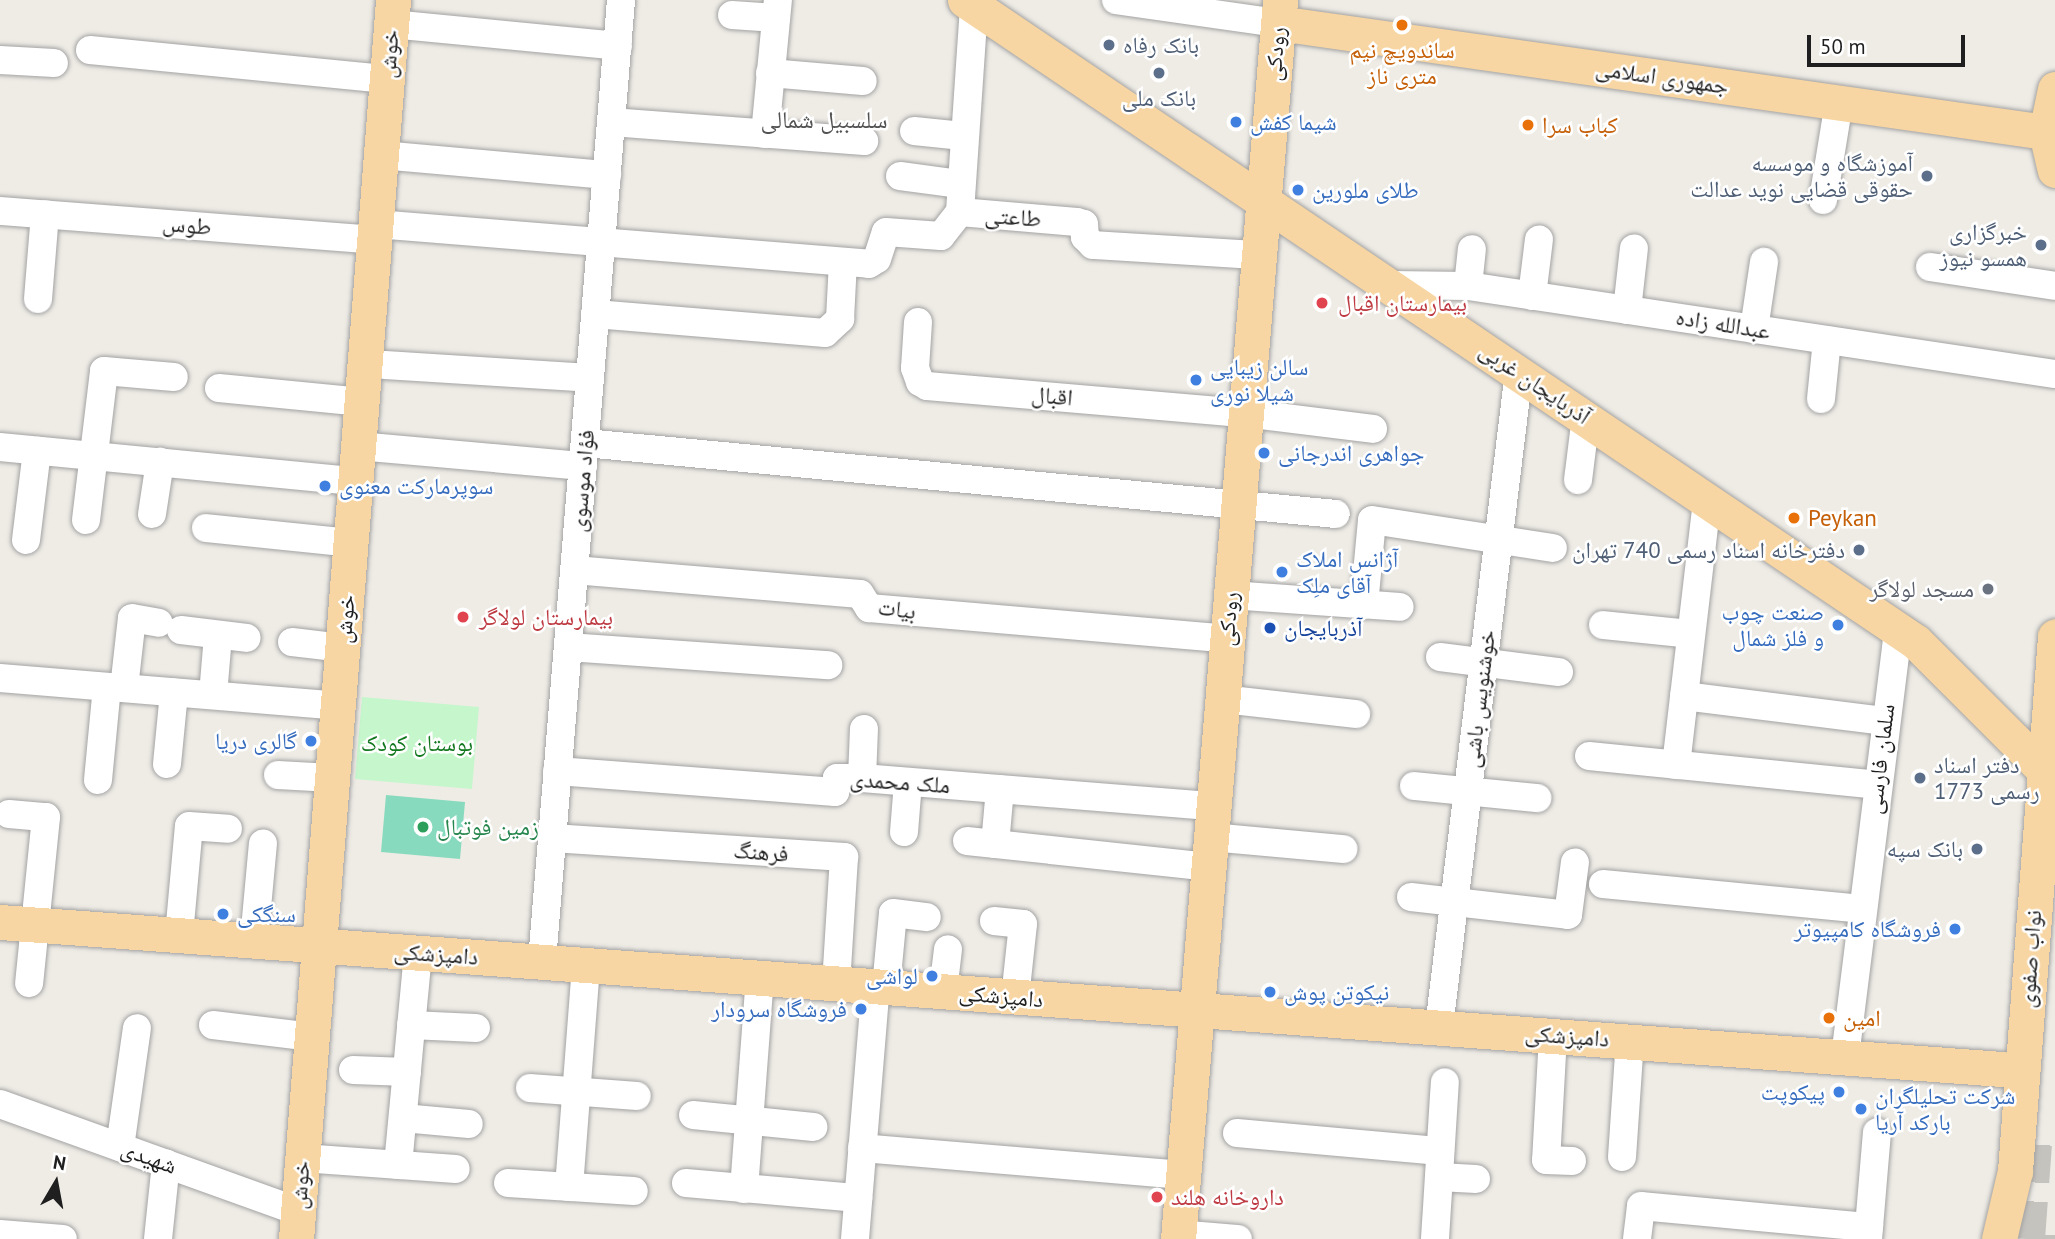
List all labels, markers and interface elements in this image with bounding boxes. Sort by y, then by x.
marker: ساندویچ نیم متری ناز [1394,17,1410,33]
scale bar [1810,21,1968,65]
street label: رودکی [1259,26,1291,82]
street label: خوش [374,29,404,79]
place label: بانک رفاه [1123,31,1199,59]
text: 50 m [1820,33,1866,60]
place label: ساندویچ نیم متری ناز [1349,36,1455,90]
marker: بانک رفاه [1101,37,1117,53]
street label: جمهوری اسلامی [1594,54,1730,100]
marker: بانک ملی [1151,65,1167,81]
place label: بانک ملی [1122,84,1196,112]
district label: سلسبیل شمالی [760,106,888,134]
place label: شیما کفش [1250,108,1337,136]
place label: کباب سرا [1542,111,1618,139]
marker: شیما کفش [1228,114,1244,130]
marker: کباب سرا [1520,117,1536,133]
place label: آموزشگاه و موسسه حقوقی قضایی نوید عدالت [1690,149,1913,203]
marker: آموزشگاه و موسسه حقوقی قضایی نوید عدالت [1919,168,1935,184]
place label: طلای ملورین [1312,176,1419,204]
marker: طلای ملورین [1290,182,1306,198]
street label: طاعتی [984,201,1042,233]
street label: طوس [161,209,213,241]
place label: خبرگزاری همسو نیوز [1939,218,2027,272]
marker: خبرگزاری همسو نیوز [2033,237,2049,253]
place label: بیمارستان اقبال [1338,289,1467,317]
marker: بیمارستان اقبال [1312,293,1332,313]
street label: عبدالله زاده [1674,303,1772,345]
street label: آذربایجان غربی [1474,336,1596,430]
place label: سالن زیبایی شیلا نوری [1210,353,1308,407]
marker: سالن زیبایی شیلا نوری [1188,372,1204,388]
street label: اقبال [1030,380,1074,412]
street label: فؤاد موسوی [564,429,600,533]
place label: جواهری اندرجانی [1278,439,1424,467]
marker: جواهری اندرجانی [1256,445,1272,461]
place label: سوپرمارکت معنوی [339,472,493,500]
marker: سوپرمارکت معنوی [317,478,333,494]
place label: Peykan [1808,504,1877,532]
marker: Peykan [1786,510,1802,526]
place label: دفترخانه اسناد رسمی 740 تهران [1572,536,1845,564]
marker: دفترخانه اسناد رسمی 740 تهران [1851,542,1867,558]
place label: آژانس املاک آقای ملِک [1296,545,1398,599]
marker: آژانس املاک آقای ملِک [1274,564,1290,580]
place label: مسجد لولاگر [1870,575,1974,603]
marker: مسجد لولاگر [1980,581,1996,597]
street label: رودکی [1212,591,1244,647]
street label: بیات [876,593,918,625]
street label: خوش [329,594,361,644]
place label: صنعت چوب و فلز شمال [1722,598,1824,652]
place label: بیمارستان لولاگر [479,603,613,631]
marker: بیمارستان لولاگر [453,607,473,627]
place label: آذربایجان [1284,614,1363,642]
marker: صنعت چوب و فلز شمال [1830,617,1846,633]
marker: آذربایجان [1262,620,1278,636]
street label: خوشنویس باشی [1457,629,1501,769]
street label: سلمان فارسی [1860,702,1900,816]
place label: گالری دریا [215,727,297,755]
park label: بوستان کودک [361,729,473,757]
marker: گالری دریا [303,733,319,749]
place label: دفتر اسناد رسمی 1773 [1934,751,2040,805]
street label: ملک محمدی [849,765,951,799]
marker: دفتر اسناد رسمی 1773 [1912,770,1928,786]
place label: زمین فوتبال [437,813,539,841]
marker: زمین فوتبال [415,819,431,835]
place label: بانک سپه [1887,835,1963,863]
street label: فرهنگ [733,836,789,868]
marker: بانک سپه [1969,841,1985,857]
place label: سنگکی [237,900,296,928]
marker: سنگکی [215,906,231,922]
street label: نواب صفوی [2013,909,2047,1009]
place label: فروشگاه کامپیوتر [1794,915,1941,943]
marker: فروشگاه کامپیوتر [1947,921,1963,937]
street label: دامپزشکی [393,937,479,971]
place label: لواشی [866,962,918,990]
marker: لواشی [924,968,940,984]
place label: نیکوتن پوش [1284,978,1389,1006]
street label: دامپزشکی [958,979,1044,1013]
marker: نیکوتن پوش [1262,984,1278,1000]
place label: فروشگاه سرودار [711,995,847,1023]
marker: فروشگاه سرودار [853,1001,869,1017]
place label: امین [1843,1004,1881,1032]
marker: امین [1821,1010,1837,1026]
street label: دامپزشکی [1524,1019,1610,1053]
place label: پیکوپت [1761,1078,1825,1106]
place label: شرکت تحلیلگران بارکد آریا [1875,1082,2015,1136]
marker: پیکوپت [1831,1084,1847,1100]
marker: شرکت تحلیلگران بارکد آریا [1853,1101,1869,1117]
street label: شهیدی [117,1134,181,1180]
north arrow [21,1148,91,1218]
text: N [51,1149,68,1175]
street label: خوش [285,1160,315,1210]
place label: داروخانه هلند [1171,1183,1284,1211]
marker: داروخانه هلند [1149,1189,1165,1205]

